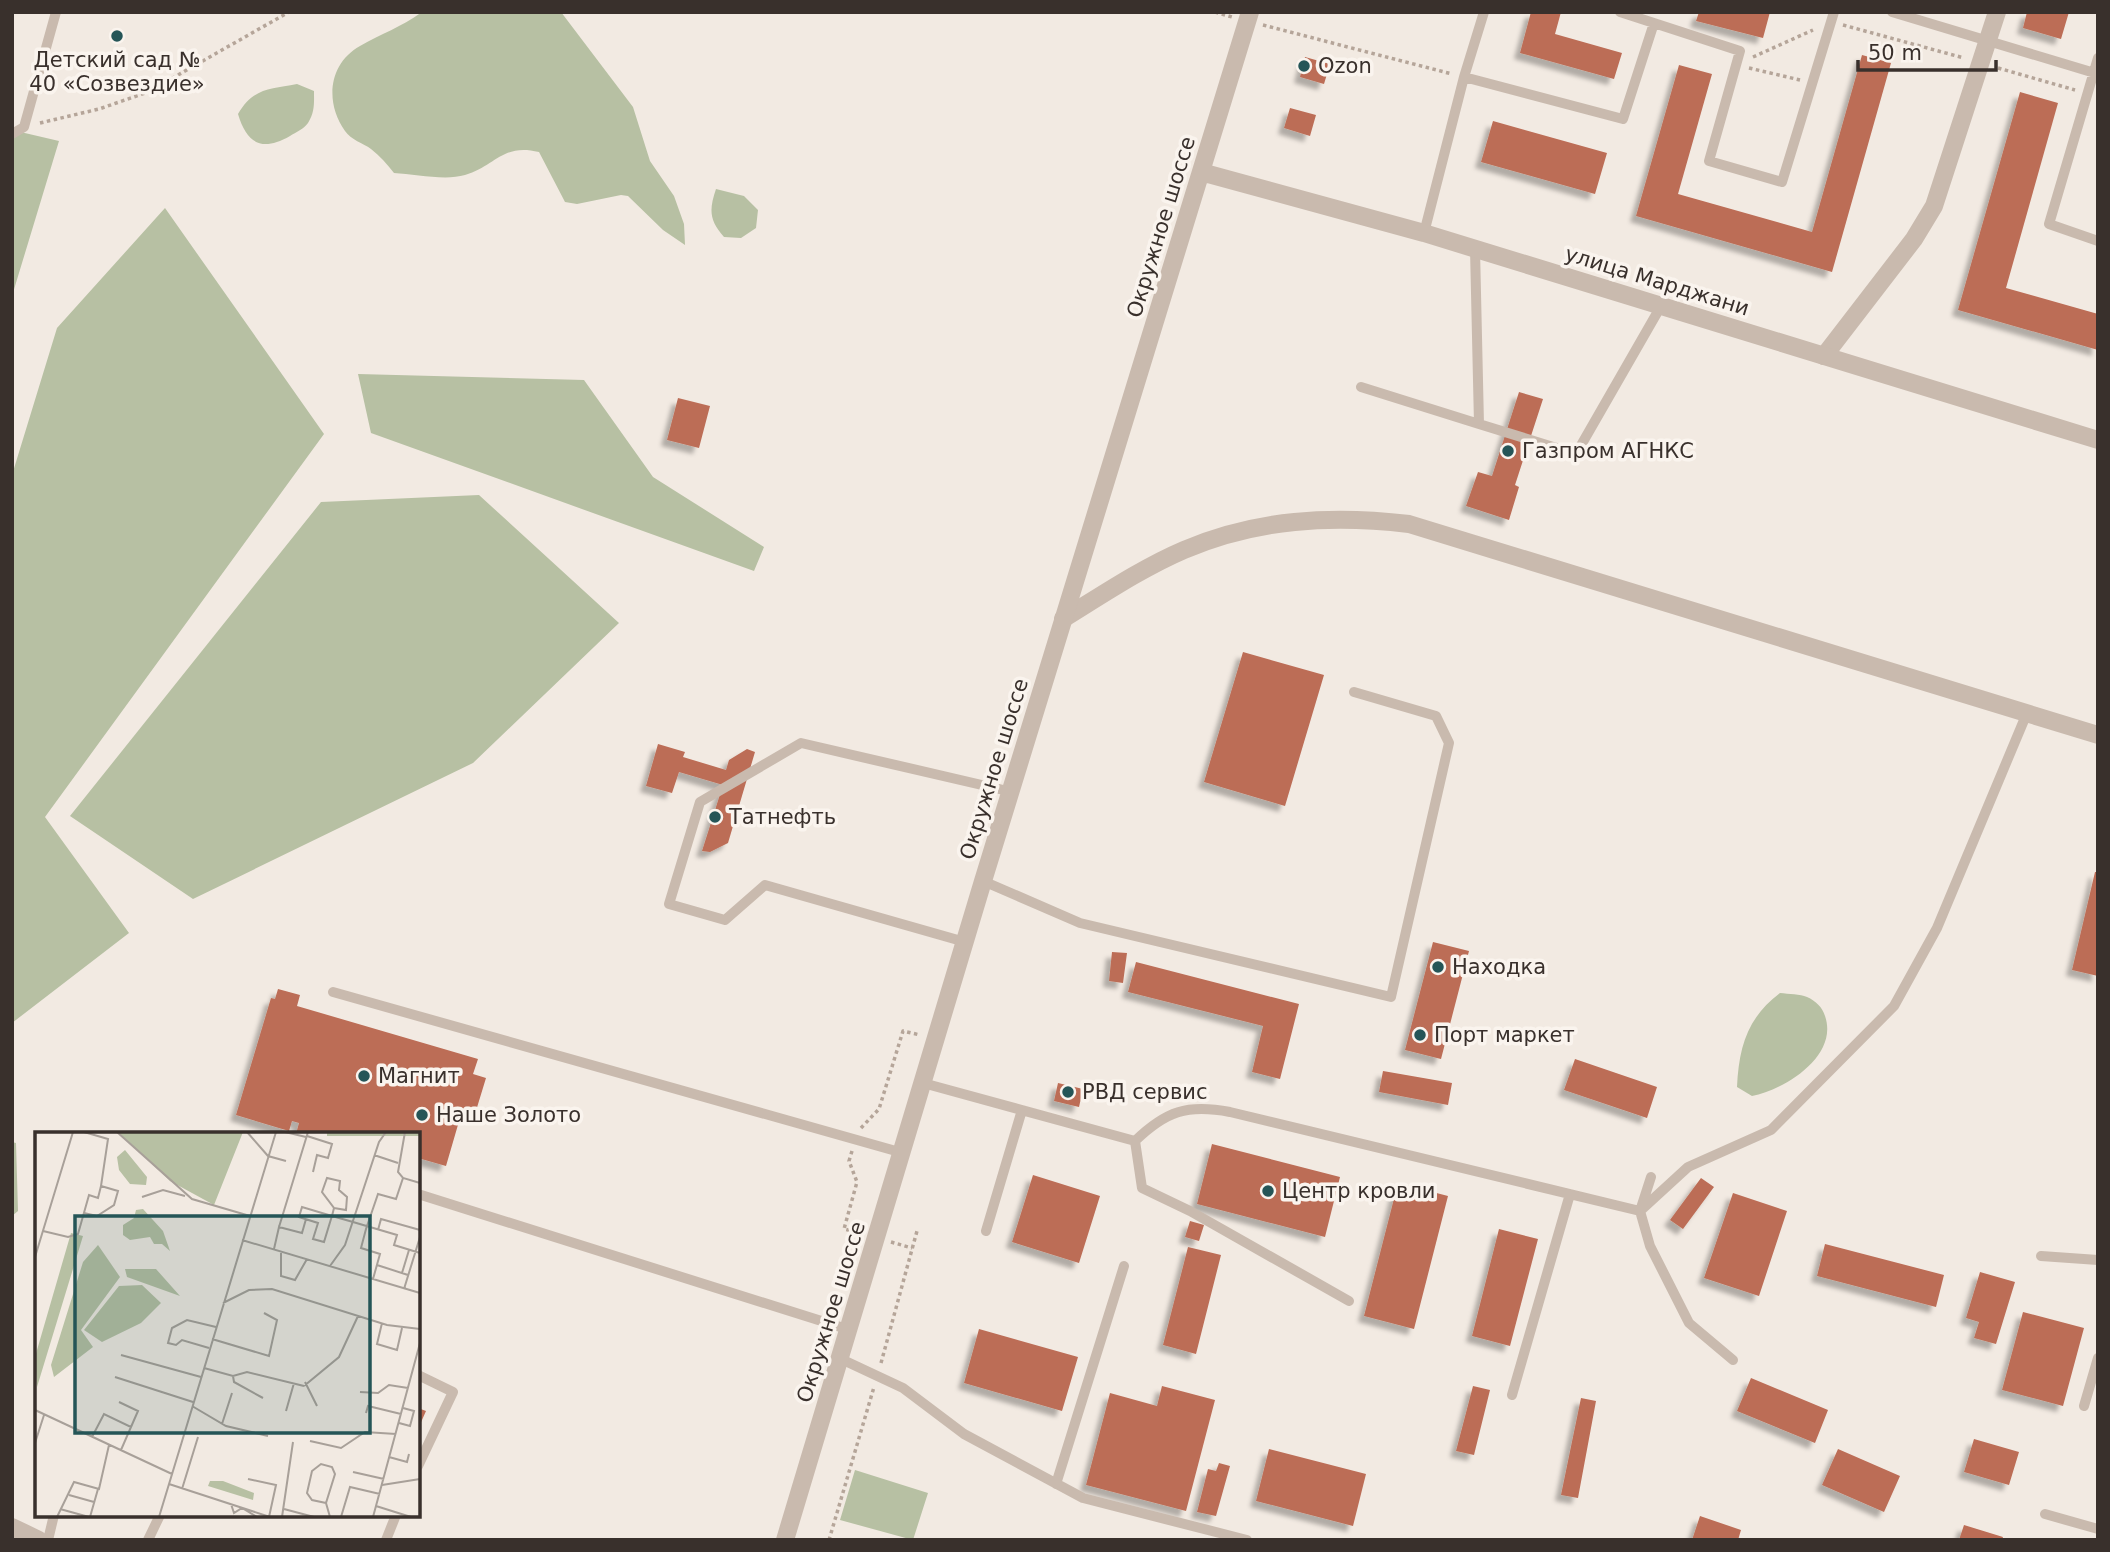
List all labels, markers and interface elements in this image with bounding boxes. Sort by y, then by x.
marker: Детский сад № 40 «Созвездие» [109,28,125,44]
scale bar [1858,28,1996,72]
text: 50 m [1868,41,1922,65]
place label: Детский сад № 40 «Созвездие» [29,48,205,96]
place label: Ozon [1318,54,1372,78]
marker: Ozon [1296,58,1312,74]
street label: Окружное шоссе [1122,134,1200,320]
street label: улица Марджани [1562,242,1752,320]
place label: Газпром АГНКС [1522,439,1694,463]
marker: Газпром АГНКС [1500,443,1516,459]
street label: Окружное шоссе [955,676,1033,862]
place label: Татнефть [728,805,836,829]
marker: Татнефть [707,809,723,825]
place label: Находка [1452,955,1546,979]
marker: Находка [1430,959,1446,975]
place label: Порт маркет [1434,1023,1575,1047]
marker: Порт маркет [1412,1027,1428,1043]
place label: Магнит [378,1064,460,1088]
marker: Магнит [356,1068,372,1084]
place label: РВД сервис [1082,1080,1208,1104]
marker: РВД сервис [1060,1084,1076,1100]
place label: Наше Золото [436,1103,581,1127]
marker: Наше Золото [414,1107,430,1123]
inset map [35,1132,420,1517]
place label: Центр кровли [1282,1179,1436,1203]
marker: Центр кровли [1260,1183,1276,1199]
street label: Окружное шоссе [792,1219,870,1405]

